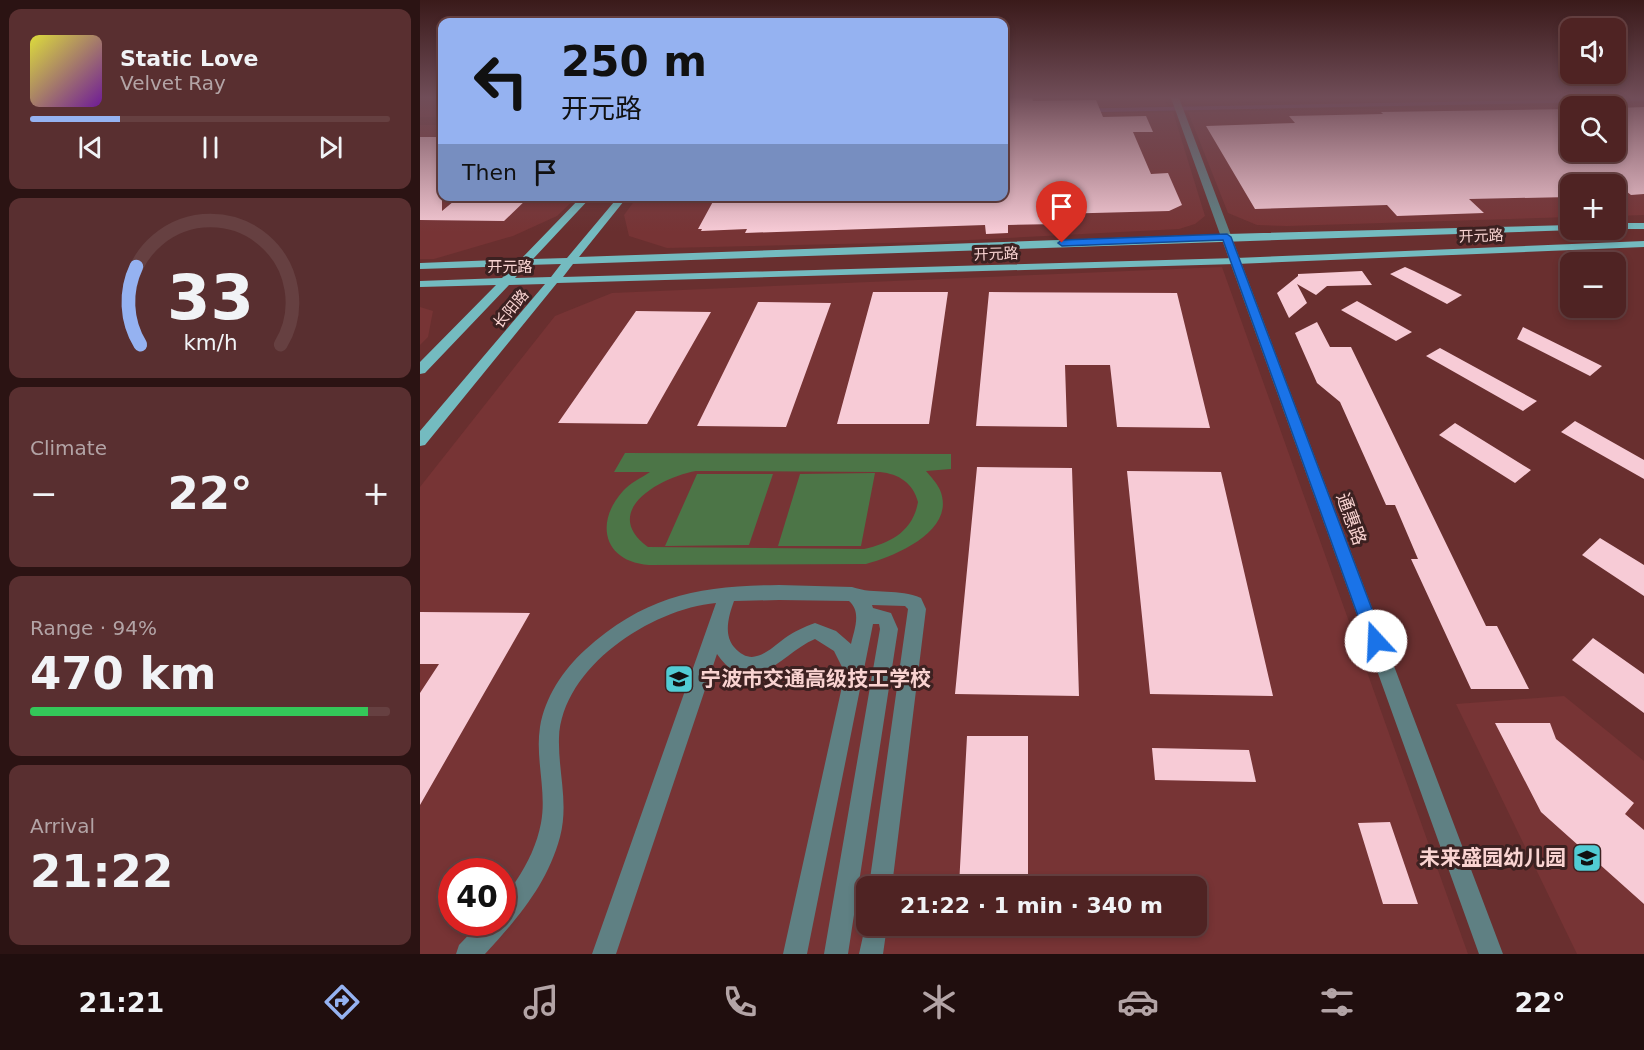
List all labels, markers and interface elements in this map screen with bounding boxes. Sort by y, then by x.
map controls [1560,18,1626,318]
button: sound [1560,18,1626,84]
text: 250 m [561,37,707,86]
icon: left [462,42,540,120]
text: Static Love [120,46,258,71]
text: Velvet Ray [120,71,226,95]
text: 开元路 [561,93,642,124]
button: search [1560,96,1626,162]
icon: previous [74,131,107,164]
icon: pause [194,131,227,164]
icon: next [314,131,347,164]
icon: arrive [529,156,562,189]
text: Then [462,160,517,185]
button: + [1560,174,1626,240]
pin [1036,181,1087,243]
icon: arrive [1045,190,1078,223]
street label: 开元路 [1458,226,1504,246]
street label: 开元路 [973,244,1019,264]
button: − [1560,252,1626,318]
street label: 开元路 [487,258,533,276]
text: 33 [167,261,253,334]
street label: 长阳路 [490,286,532,332]
text: km/h [183,330,237,355]
text: Climate [30,436,107,460]
text: 22° [167,467,253,520]
text: − [30,474,58,513]
text: + [362,474,390,513]
street label: 通惠路 [1332,490,1371,548]
position arrow [1344,609,1408,673]
text: Range · 94% [30,616,157,640]
text: 470 km [30,647,216,700]
school or university icon: 宁波市交通高级技工学校 [663,663,695,695]
place label: 宁波市交通高级技工学校 [700,667,931,691]
text: Arrival [30,814,95,838]
school or university icon: 未来盛园幼儿园 [1571,842,1603,874]
text: 21:22 [30,845,173,898]
place label: 未来盛园幼儿园 [1419,846,1566,870]
speed limit sign: 40 [438,858,516,936]
text: 21:22 · 1 min · 340 m [900,893,1163,918]
icon: directions [321,981,363,1023]
icon: music [520,981,562,1023]
icon: phone [719,981,761,1023]
icon: climate [918,981,960,1023]
icon: car [1117,981,1159,1023]
icon: filters [1316,981,1358,1023]
text: 21:21 [78,987,164,1018]
text: 22° [1514,987,1565,1018]

